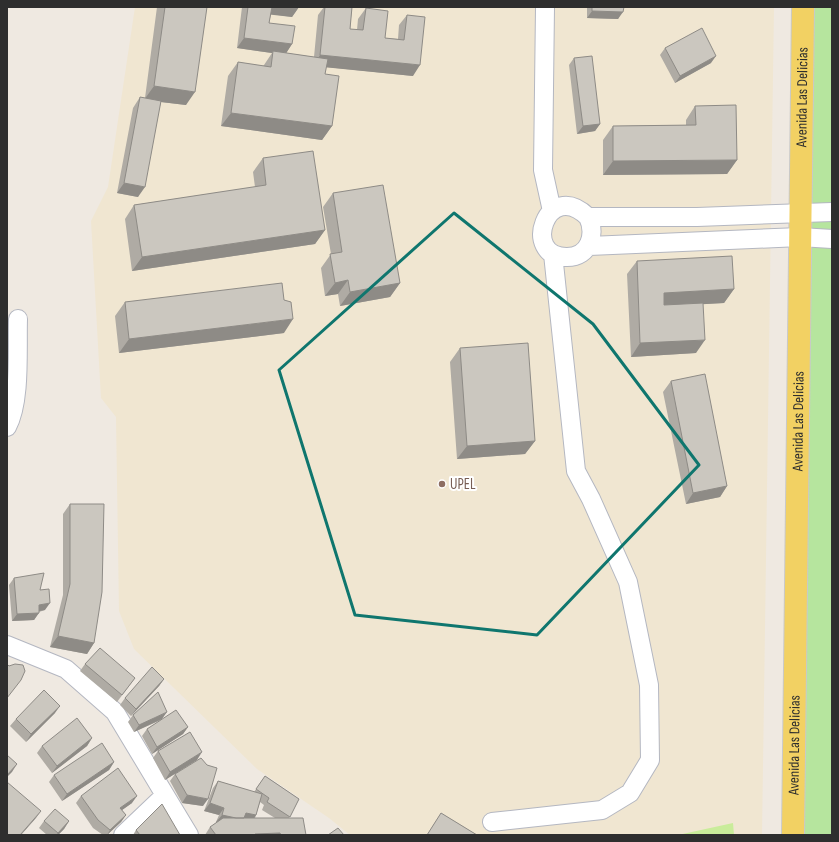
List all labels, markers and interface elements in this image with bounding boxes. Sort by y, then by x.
street label: Avenida Las Delicias [792,47,813,148]
street label: Avenida Las Delicias [788,371,809,472]
place label: UPEL [450,475,476,494]
marker: UPEL [437,479,447,489]
street label: Avenida Las Delicias [784,695,805,796]

